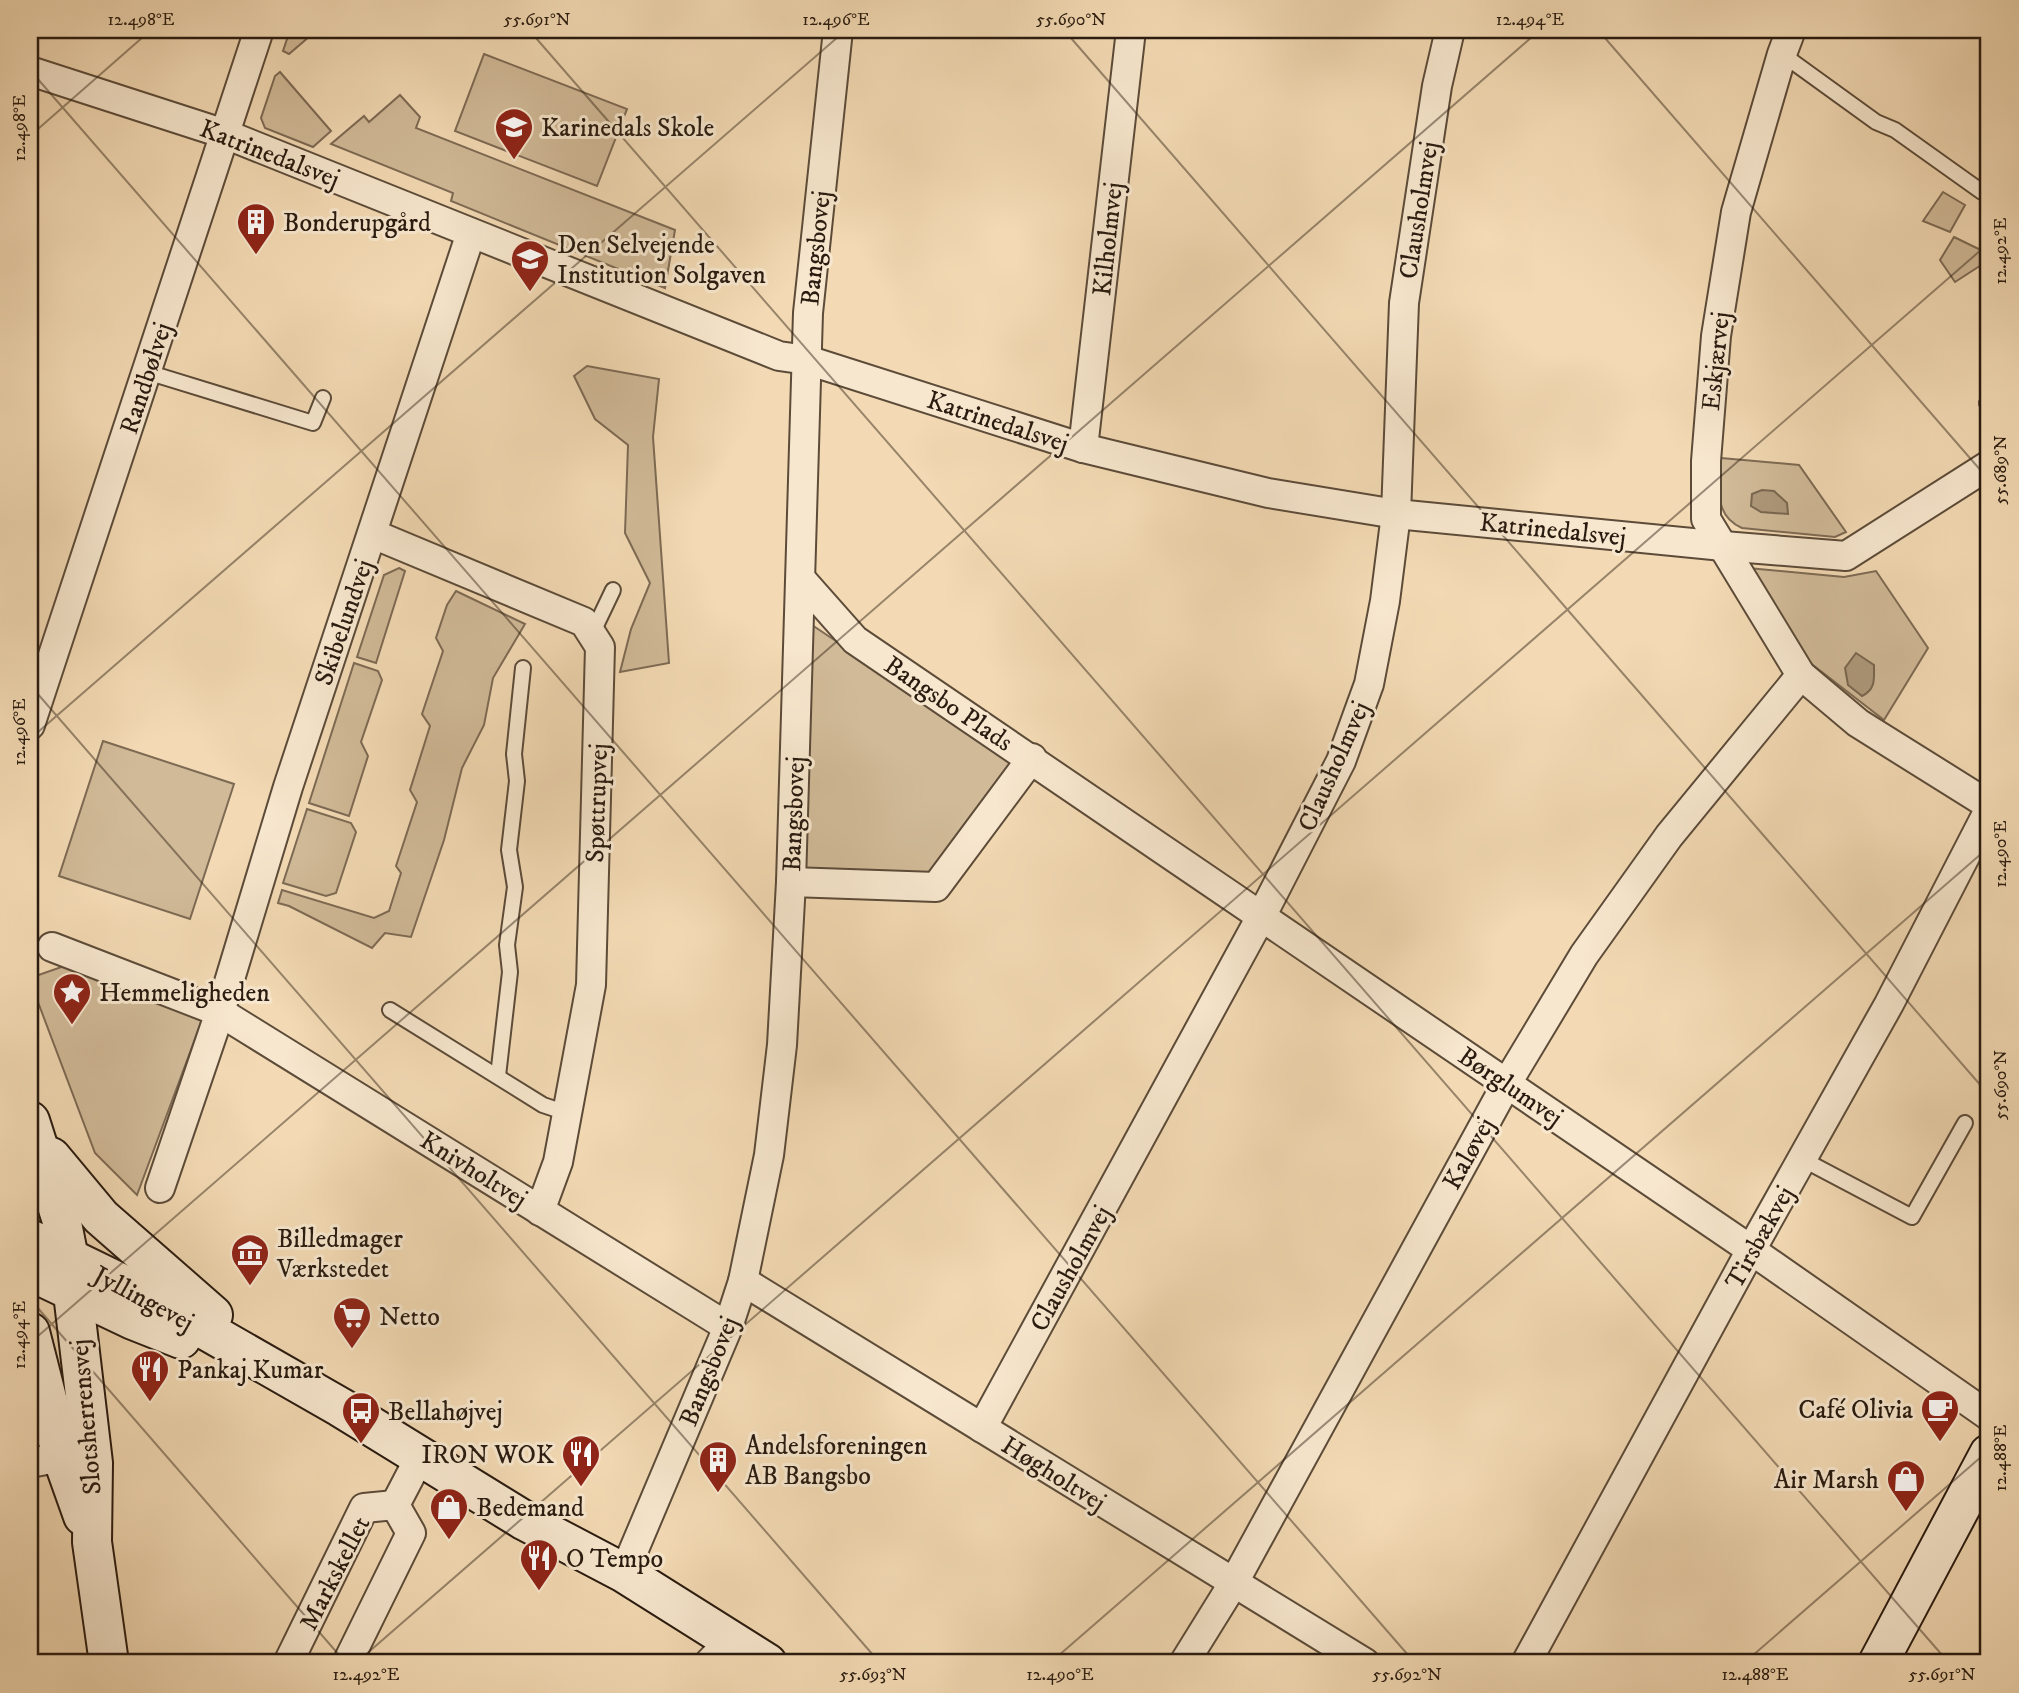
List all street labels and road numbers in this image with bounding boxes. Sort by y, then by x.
street label: Katrinedalsvej [195,113,344,196]
street label: Clausholmvej [1392,139,1447,281]
street label: Kilholmvej [1086,181,1131,298]
street label: Bangsbovej [794,189,839,307]
street label: Eskjærvej [1695,310,1738,412]
street label: Randbølvej [113,318,180,439]
street label: Katrinedalsvej [922,384,1073,461]
street label: Katrinedalsvej [1478,506,1628,555]
street label: Skibelundvej [307,555,381,690]
street label: Bangsbo Plads [877,649,1019,759]
street label: Clausholmvej [1291,696,1378,837]
street label: Spøttrupvej [579,743,616,863]
street label: Bangsbovej [776,756,813,872]
street label: Børglumvej [1451,1040,1569,1134]
street label: Kaløvej [1436,1112,1503,1196]
street label: Knivholtvej [413,1124,533,1216]
street label: Tirsbækvej [1718,1180,1802,1295]
street label: Clausholmvej [1023,1200,1119,1338]
street label: Jyllingevej [85,1258,199,1340]
street label: Bangsbovej [672,1312,746,1431]
street label: Slotsherrensvej [63,1338,110,1496]
street label: Høgholtvej [995,1429,1112,1519]
street label: Markskellet [292,1511,378,1636]

